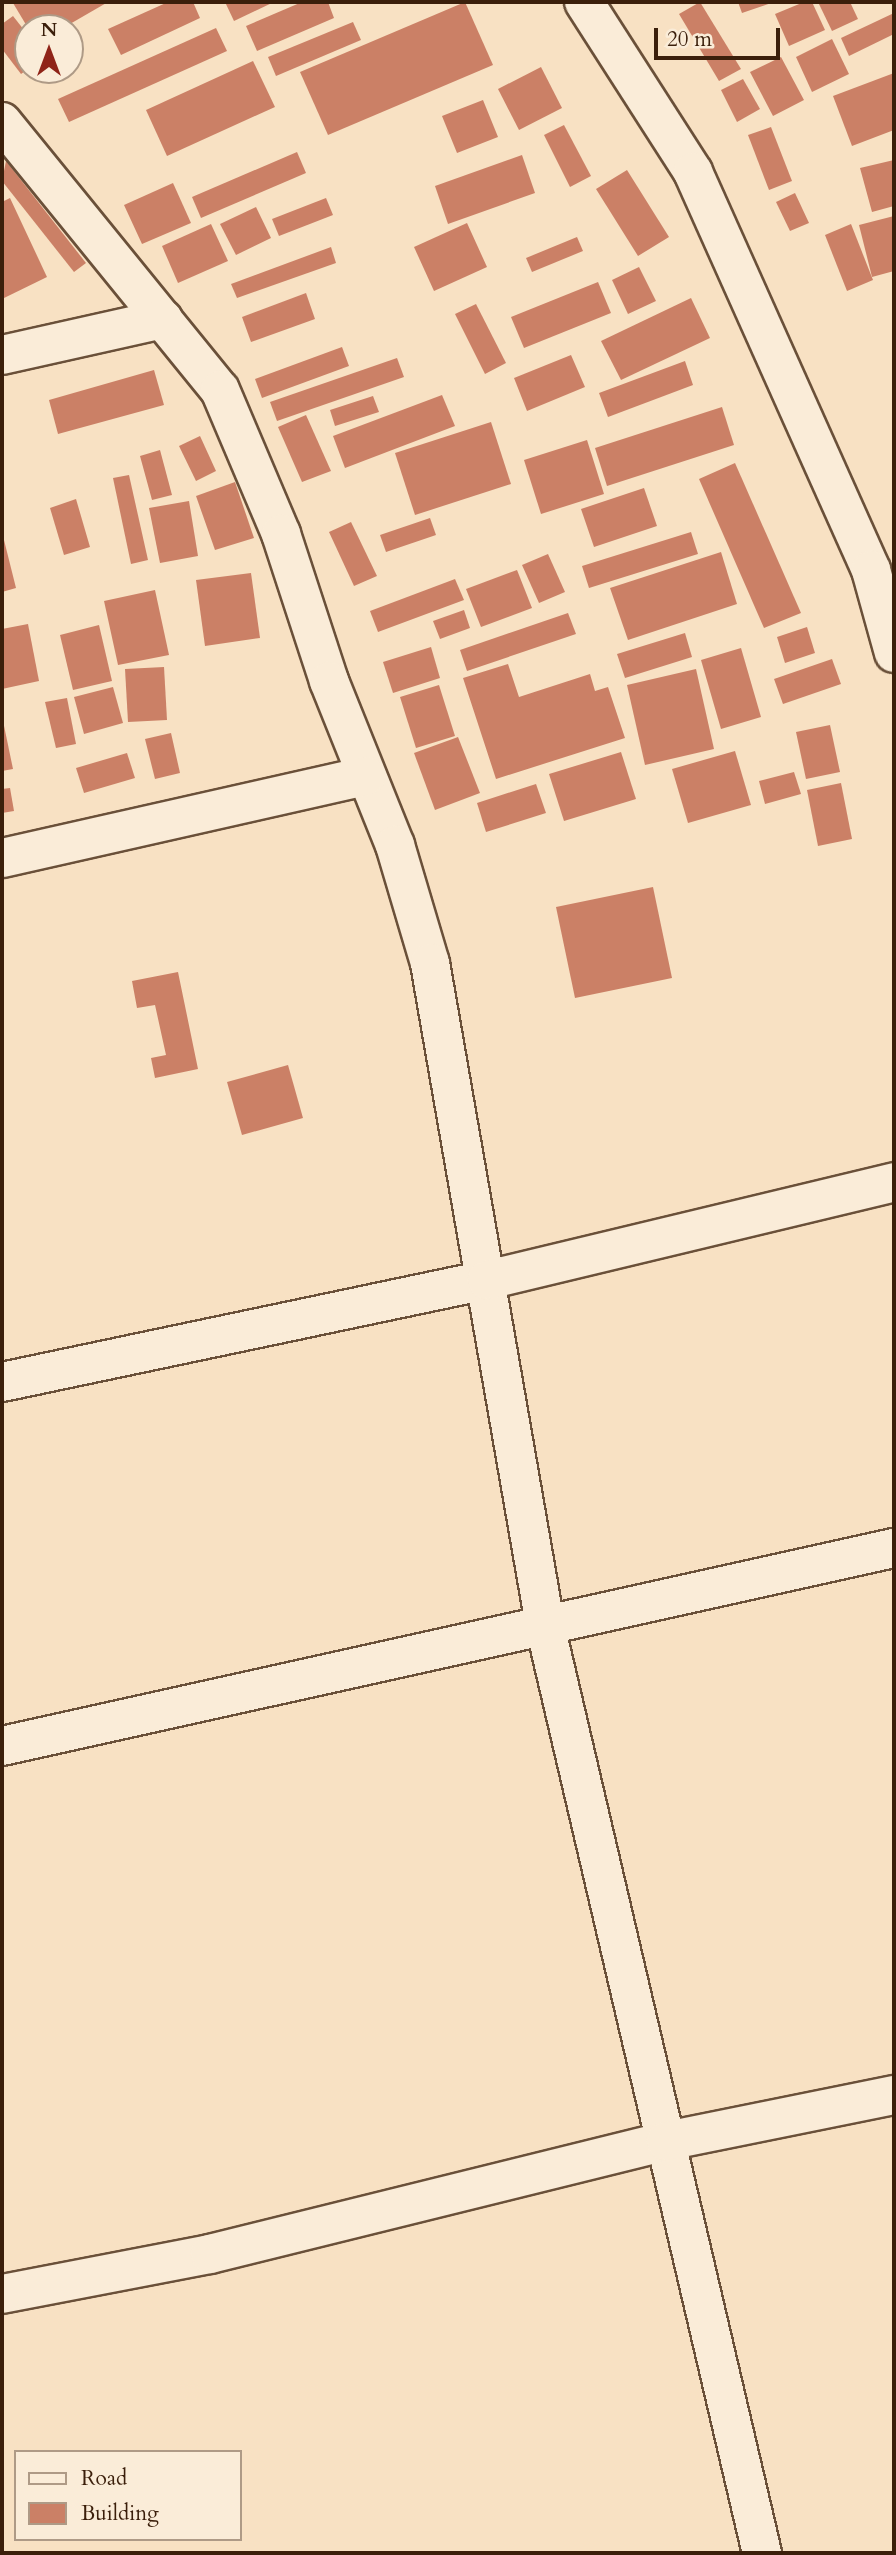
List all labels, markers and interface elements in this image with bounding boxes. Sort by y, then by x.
north arrow [14,14,84,84]
scale bar [658,14,784,58]
text: N [41,17,57,43]
text: 20 m [667,25,712,54]
legend [14,2450,242,2541]
text: Road [81,2464,127,2493]
text: Building [81,2499,159,2528]

